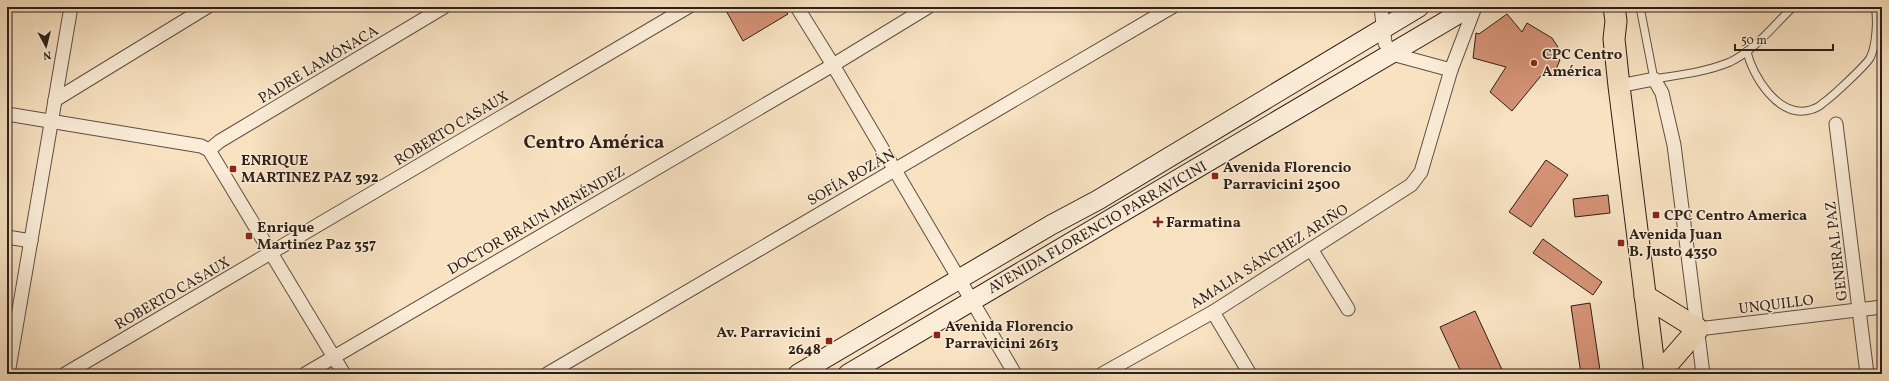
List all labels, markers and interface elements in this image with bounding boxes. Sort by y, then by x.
street label: PADRE LAMÓNACA [255,21,383,110]
north arrow [26,26,66,66]
scale bar [1735,26,1833,52]
text: 50 m [1741,33,1767,49]
place label: CPC Centro América [1542,45,1623,83]
text: N [42,47,52,62]
marker: CPC Centro América [1529,58,1539,68]
street label: ROBERTO CASAUX [391,87,513,172]
district label: Centro América [524,130,665,156]
street label: SOFÍA BOZÁN [804,145,899,212]
place label: ENRIQUE MARTINEZ PAZ 392 [241,151,379,189]
street label: AVENIDA FLORENCIO PARRAVICINI [984,157,1211,300]
place label: Avenida Florencio Parravicini 2500 [1223,158,1352,196]
street label: DOCTOR BRAUN MENÉNDEZ [444,162,630,281]
marker: ENRIQUE MARTINEZ PAZ 392 [228,164,238,174]
marker: Avenida Florencio Parravicini 2500 [1210,171,1220,181]
street label: AMALIA SÁNCHEZ ARIÑO [1187,200,1353,315]
street label: GENERAL PAZ [1821,200,1854,302]
place label: CPC Centro America [1664,206,1807,227]
marker: CPC Centro America [1651,210,1661,220]
place label: Farmatina [1166,213,1241,234]
marker: Farmatina [1153,217,1163,227]
place label: Enrique Martinez Paz 357 [257,218,376,256]
place label: Avenida Juan B. Justo 4350 [1629,225,1723,263]
marker: Enrique Martinez Paz 357 [244,231,254,241]
marker: Avenida Juan B. Justo 4350 [1616,238,1626,248]
street label: ROBERTO CASAUX [111,253,234,336]
street label: UNQUILLO [1737,290,1815,321]
place label: Avenida Florencio Parravicini 2613 [945,317,1074,355]
place label: Av. Parravicini 2648 [716,323,821,361]
marker: Avenida Florencio Parravicini 2613 [932,330,942,340]
marker: Av. Parravicini 2648 [824,336,834,346]

